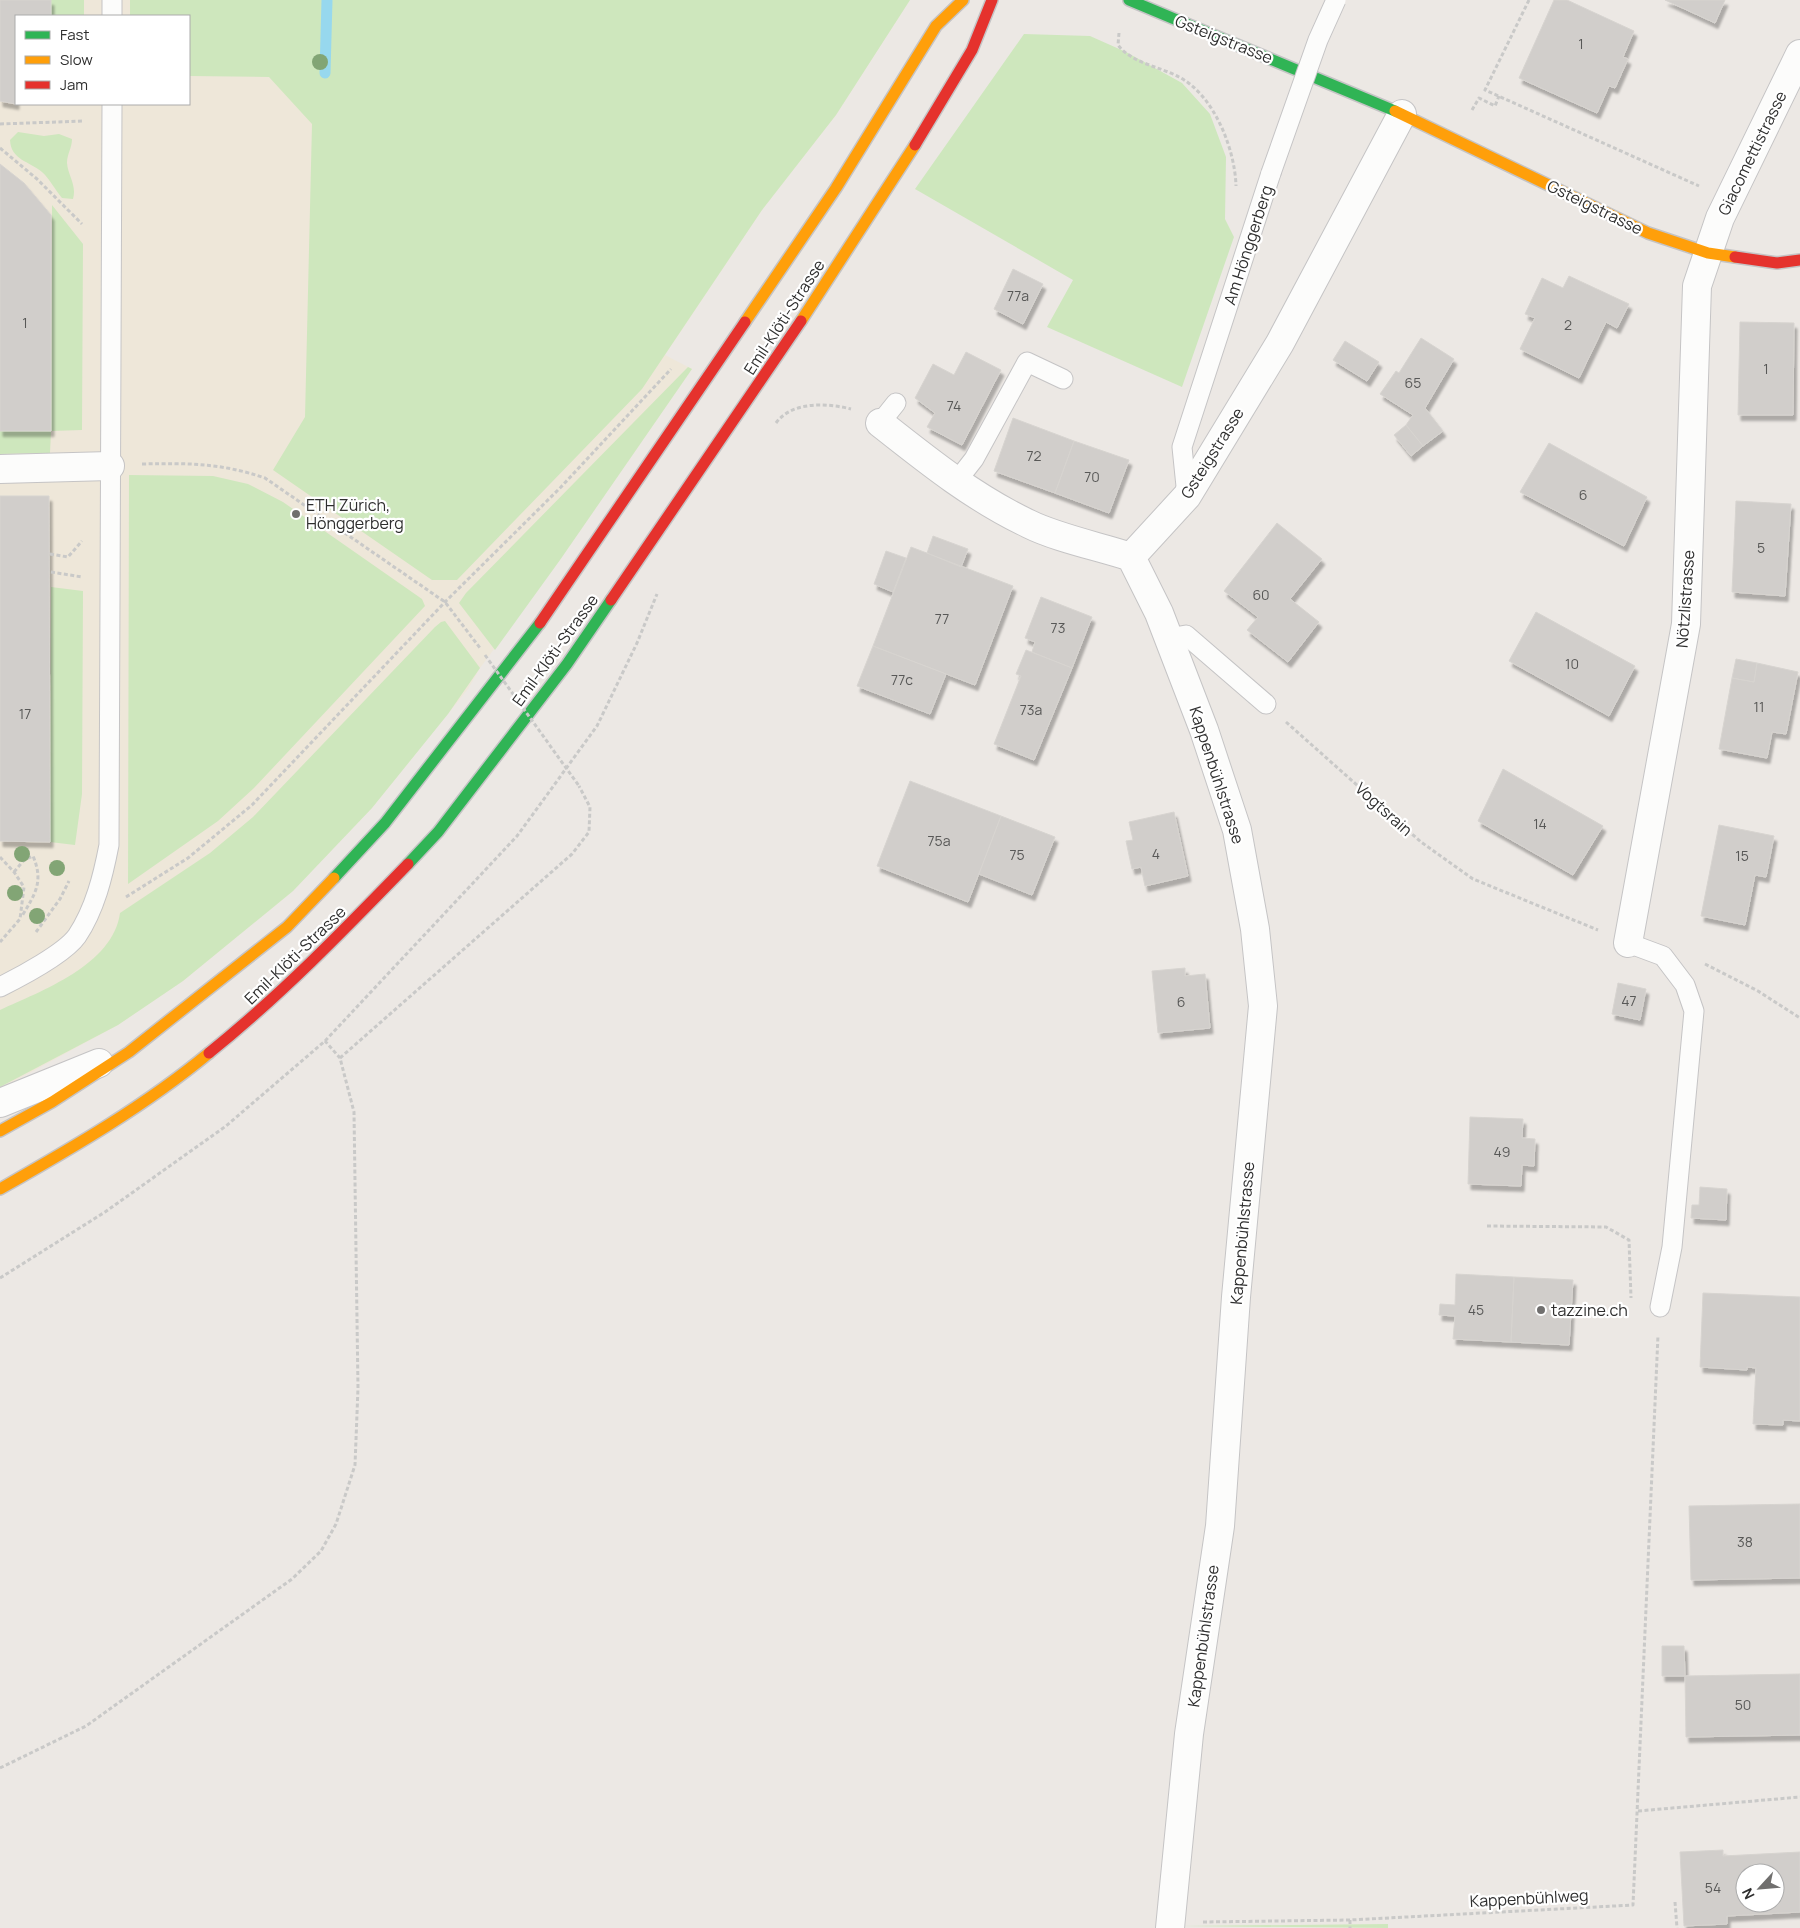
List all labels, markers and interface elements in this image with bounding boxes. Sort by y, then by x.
street label: Gsteigstrasse [1172,9,1276,69]
legend [15,15,190,105]
text: Fast [60,24,89,45]
house number: 1 [1578,34,1584,53]
text: Slow [60,49,93,70]
text: Jam [60,74,88,95]
street label: Giacomettistrasse [1712,87,1792,219]
street label: Gsteigstrasse [1544,174,1646,240]
street label: Am Hönggerberg [1218,182,1278,308]
street label: Emil-Klöti-Strasse [739,255,829,379]
house number: 77a [1007,286,1029,305]
house number: 1 [22,313,28,332]
house number: 2 [1564,315,1572,334]
house number: 1 [1763,359,1769,378]
house number: 65 [1405,373,1421,392]
house number: 74 [947,396,961,415]
street label: Gsteigstrasse [1175,403,1249,503]
house number: 72 [1026,446,1042,465]
house number: 70 [1084,467,1100,486]
house number: 6 [1579,485,1587,504]
place label: ETH Zürich, Hönggerberg [306,494,404,534]
marker: ETH Zürich, Hönggerberg [290,508,302,520]
house number: 5 [1757,538,1765,557]
street label: Nötzlistrasse [1671,549,1699,649]
house number: 60 [1252,585,1270,604]
street label: Emil-Klöti-Strasse [507,590,603,710]
house number: 77 [935,609,949,628]
house number: 73 [1051,618,1065,637]
house number: 10 [1565,654,1579,673]
house number: 77c [891,670,913,689]
house number: 11 [1754,697,1764,716]
house number: 73a [1020,700,1042,719]
street label: Kappenbühlstrasse [1184,703,1250,847]
house number: 17 [19,704,31,723]
street label: Vogtsrain [1351,777,1417,841]
house number: 14 [1533,814,1547,833]
house number: 75a [928,831,950,850]
house number: 4 [1152,844,1160,863]
house number: 75 [1009,845,1025,864]
house number: 15 [1735,846,1749,865]
street label: Emil-Klöti-Strasse [239,901,351,1009]
house number: 47 [1621,991,1637,1010]
house number: 6 [1177,992,1185,1011]
house number: 49 [1494,1142,1510,1161]
street label: Kappenbühlstrasse [1225,1161,1259,1305]
place label: tazzine.ch [1551,1299,1628,1321]
house number: 45 [1468,1300,1484,1319]
marker: tazzine.ch [1535,1304,1547,1316]
house number: 38 [1737,1532,1753,1551]
street label: Kappenbühlstrasse [1182,1563,1224,1709]
house number: 50 [1735,1695,1751,1714]
north arrow [1735,1863,1785,1913]
house number: 54 [1705,1878,1721,1897]
street label: Kappenbühlweg [1469,1884,1589,1912]
text: N [1737,1885,1759,1903]

